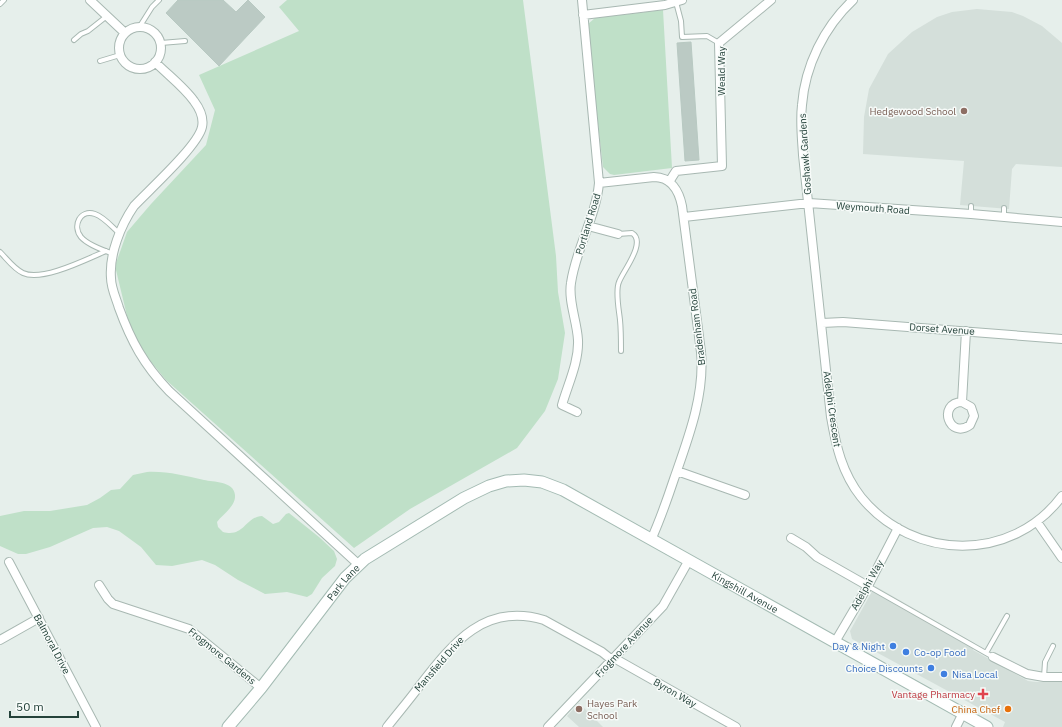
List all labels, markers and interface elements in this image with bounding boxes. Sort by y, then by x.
street label: Weald Way [715,46,728,96]
place label: Hedgewood School [870,105,956,118]
marker: Hedgewood School [959,106,969,116]
street label: Goshawk Gardens [796,113,814,195]
street label: Portland Road [572,192,604,256]
street label: Weymouth Road [836,199,910,217]
street label: Bradenham Road [686,288,708,366]
street label: Dorset Avenue [909,320,976,338]
street label: Adelphi Crescent [820,370,844,448]
street label: Adelphi Way [848,557,886,613]
street label: Park Lane [324,561,363,603]
street label: Kingshill Avenue [710,568,781,616]
street label: Balmoral Drive [31,612,74,677]
street label: Frogmore Avenue [592,613,656,680]
street label: Frogmore Gardens [185,625,259,687]
street label: Mansfield Drive [411,633,467,694]
place label: Day & Night [832,640,885,653]
marker: Day & Night [888,641,898,651]
place label: Co-op Food [914,646,966,659]
marker: Co-op Food [901,647,911,657]
place label: Choice Discounts [846,662,923,675]
marker: Choice Discounts [926,663,936,673]
place label: Nisa Local [952,668,998,681]
marker: Nisa Local [939,669,949,679]
street label: Byron Way [651,675,699,711]
place label: Vantage Pharmacy [891,688,975,701]
marker: Vantage Pharmacy [978,689,988,699]
scale bar [10,693,78,719]
place label: Hayes Park School [587,697,638,722]
text: 50 m [16,699,44,714]
place label: China Chef [952,703,1001,716]
marker: Hayes Park School [574,704,584,714]
marker: China Chef [1003,704,1013,714]

